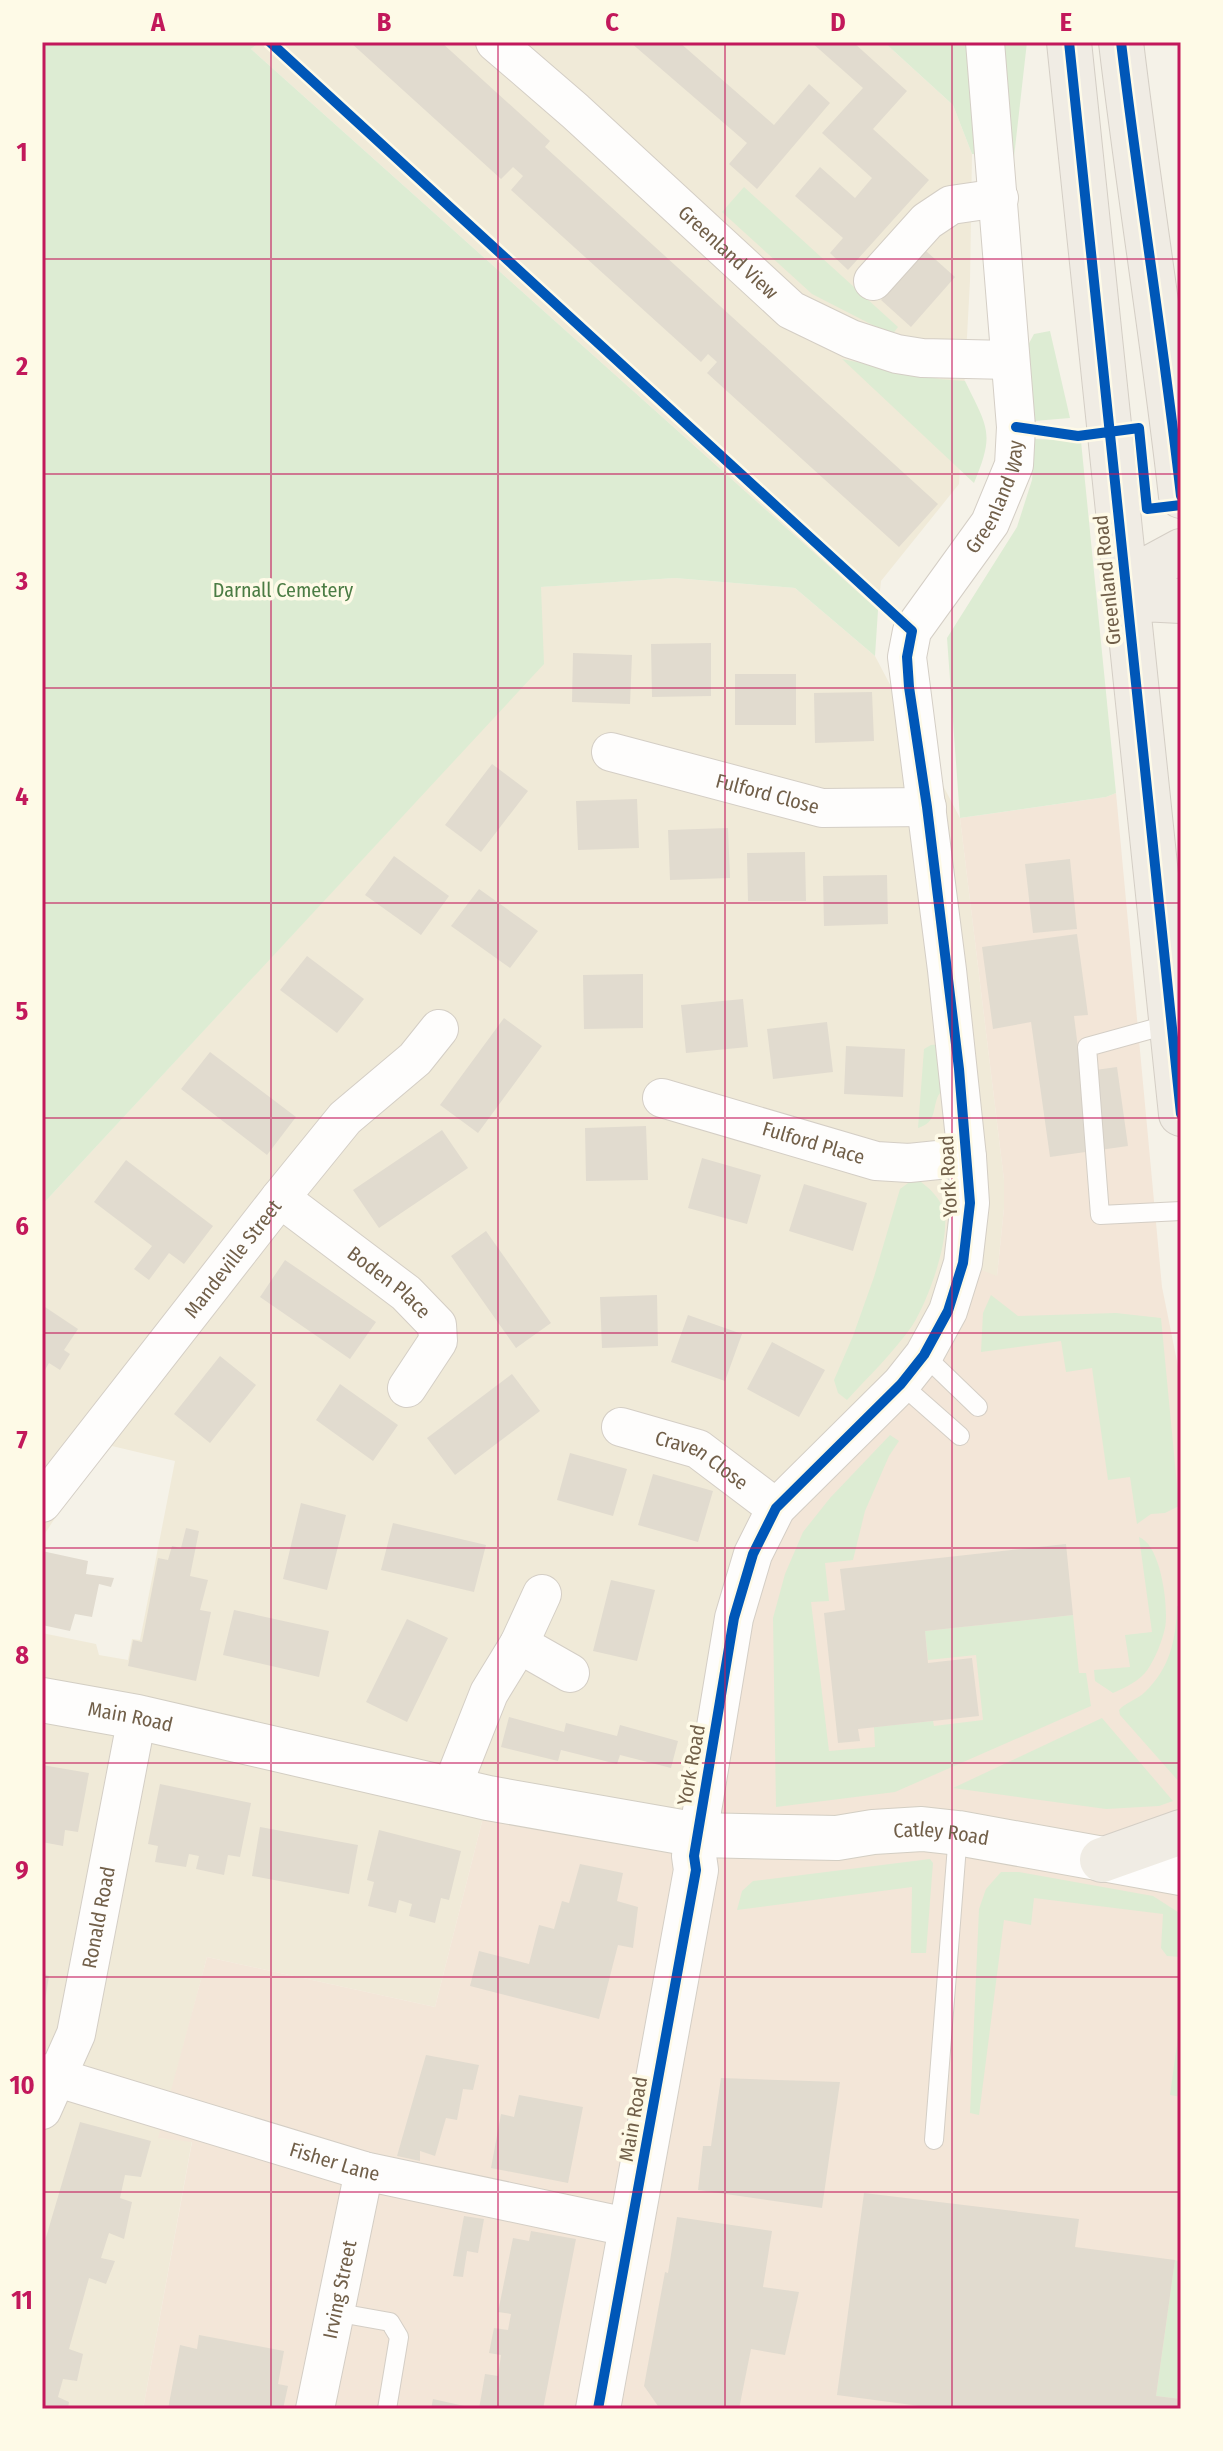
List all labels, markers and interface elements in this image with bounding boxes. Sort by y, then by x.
text: A [150,7,166,38]
text: B [377,7,392,38]
text: C [605,7,619,38]
text: D [830,7,846,38]
text: E [1060,7,1072,38]
text: 1 [17,137,28,168]
street label: Greenland View [673,200,783,304]
text: 2 [15,351,28,382]
street label: Greenland Way [960,440,1028,558]
street label: Greenland Road [1088,514,1126,646]
text: 3 [15,566,28,597]
park label: Darnall Cemetery [213,578,353,602]
street label: Fulford Close [713,768,822,819]
text: 4 [15,781,29,812]
text: 5 [16,996,29,1027]
street label: Fulford Place [760,1116,868,1169]
street label: York Road [934,1135,962,1217]
street label: Mandeville Street [179,1194,287,1323]
text: 6 [15,1211,29,1242]
street label: Boden Place [343,1241,436,1323]
text: 7 [16,1425,28,1456]
street label: Craven Close [652,1425,753,1495]
text: 8 [15,1640,29,1671]
street label: Main Road [86,1696,175,1737]
street label: York Road [672,1723,710,1807]
street label: Catley Road [893,1817,991,1850]
text: 9 [15,1855,29,1886]
street label: Ronald Road [77,1864,120,1970]
text: 10 [9,2070,35,2101]
street label: Main Road [614,2075,652,2163]
street label: Fisher Lane [287,2137,382,2186]
street label: Irving Street [318,2238,362,2341]
text: 11 [11,2285,33,2316]

